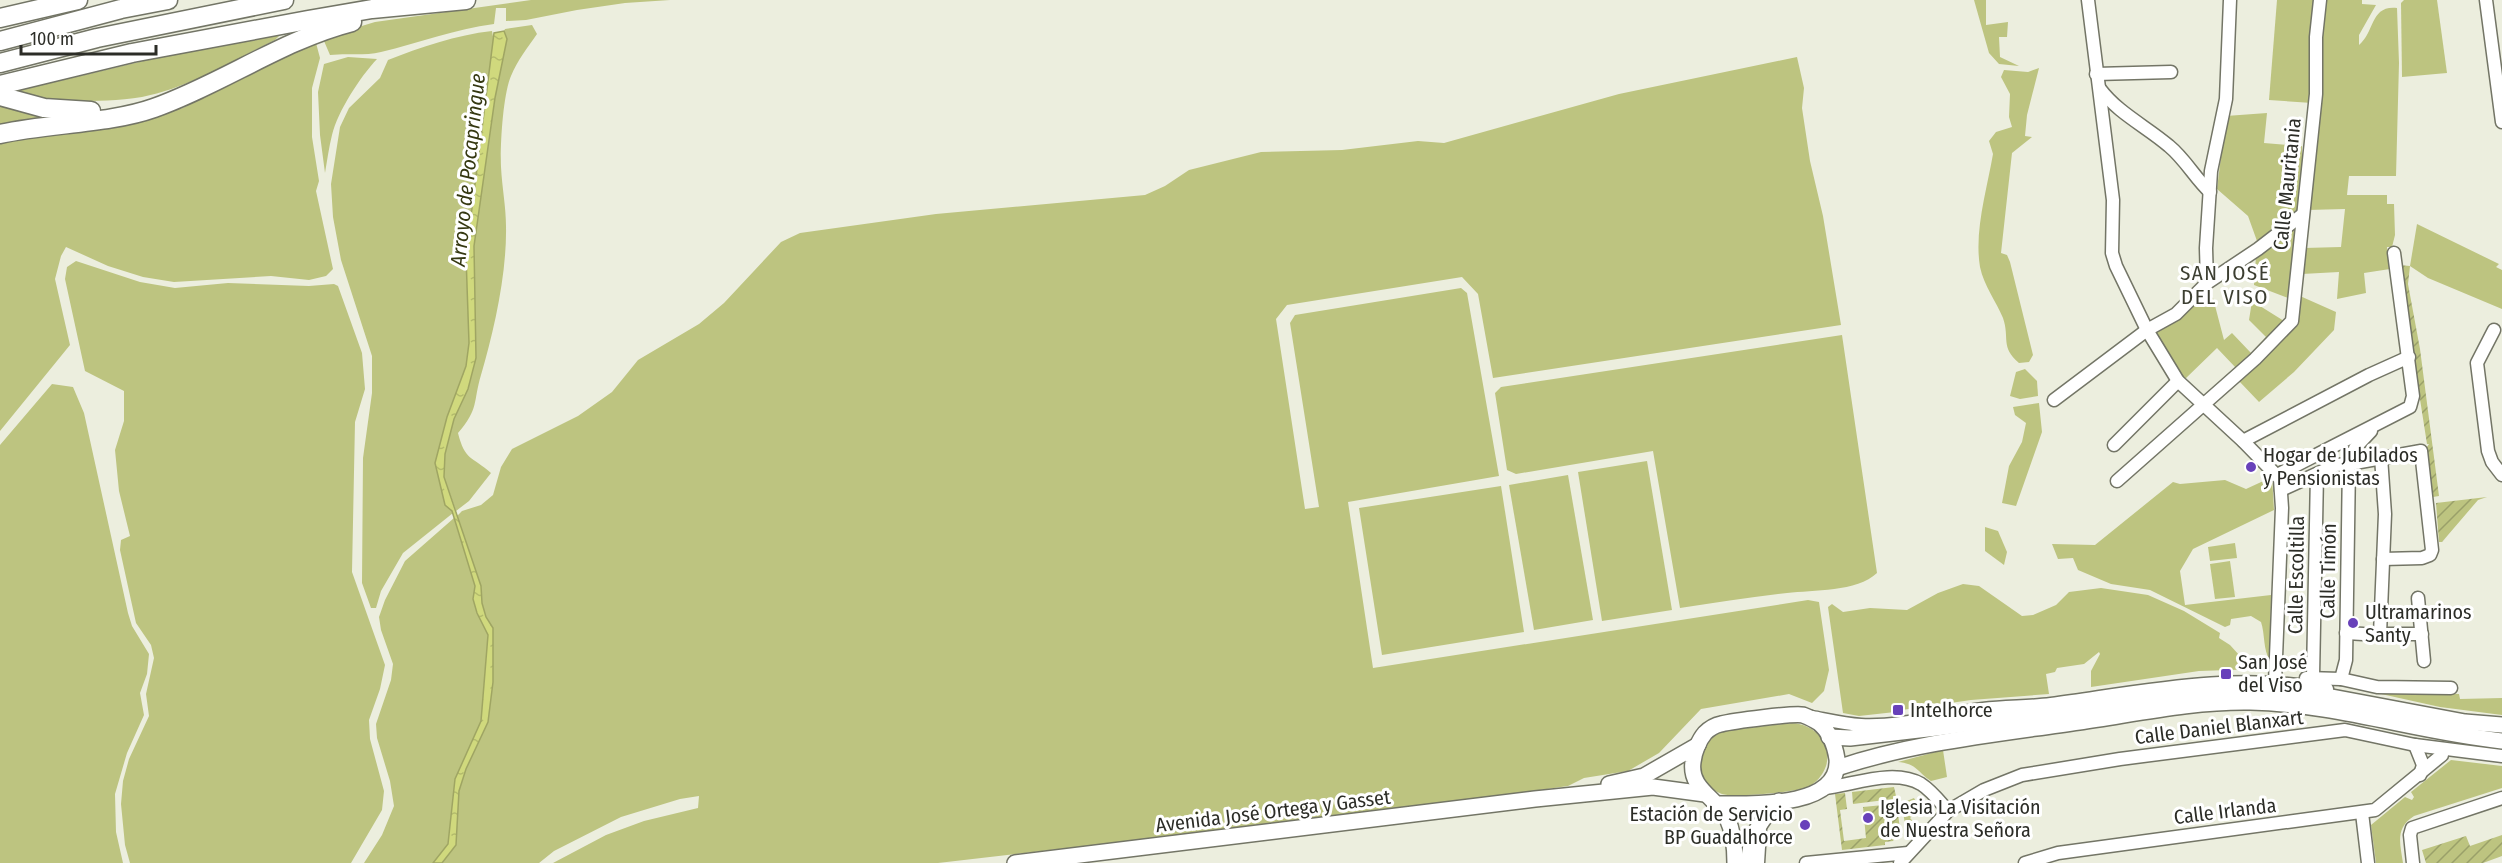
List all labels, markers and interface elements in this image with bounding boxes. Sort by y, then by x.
scale bar [21,18,156,56]
text: 100 m [30,28,74,50]
water label: Arroyo de Pocapringue [445,72,491,269]
street label: Calle Mauritania [2268,117,2306,251]
district label: SAN JOSÉ DEL VISO [2180,260,2270,310]
place label: Hogar de Jubilados y Pensionistas [2263,443,2418,490]
marker: Hogar de Jubilados y Pensionistas [2244,460,2258,474]
street label: Calle Escoltilla [2283,516,2309,634]
street label: Calle Timón [2315,523,2341,619]
place label: Ultramarinos Santy [2365,600,2472,647]
marker: Ultramarinos Santy [2346,616,2360,630]
place label: San José del Viso [2238,650,2307,697]
marker: San José del Viso [2219,667,2233,681]
place label: Intelhorce [1910,698,1993,722]
marker: Intelhorce [1891,703,1905,717]
street label: Calle Daniel Blanxart [2133,705,2305,749]
street label: Avenida José Ortega y Gasset [1154,785,1392,837]
street label: Calle Irlanda [2172,793,2278,829]
place label: Iglesia La Visitación de Nuestra Señora [1880,795,2041,842]
place label: Estación de Servicio BP Guadalhorce [1629,802,1793,849]
marker: Iglesia La Visitación de Nuestra Señora [1861,811,1875,825]
marker: Estación de Servicio BP Guadalhorce [1798,818,1812,832]

